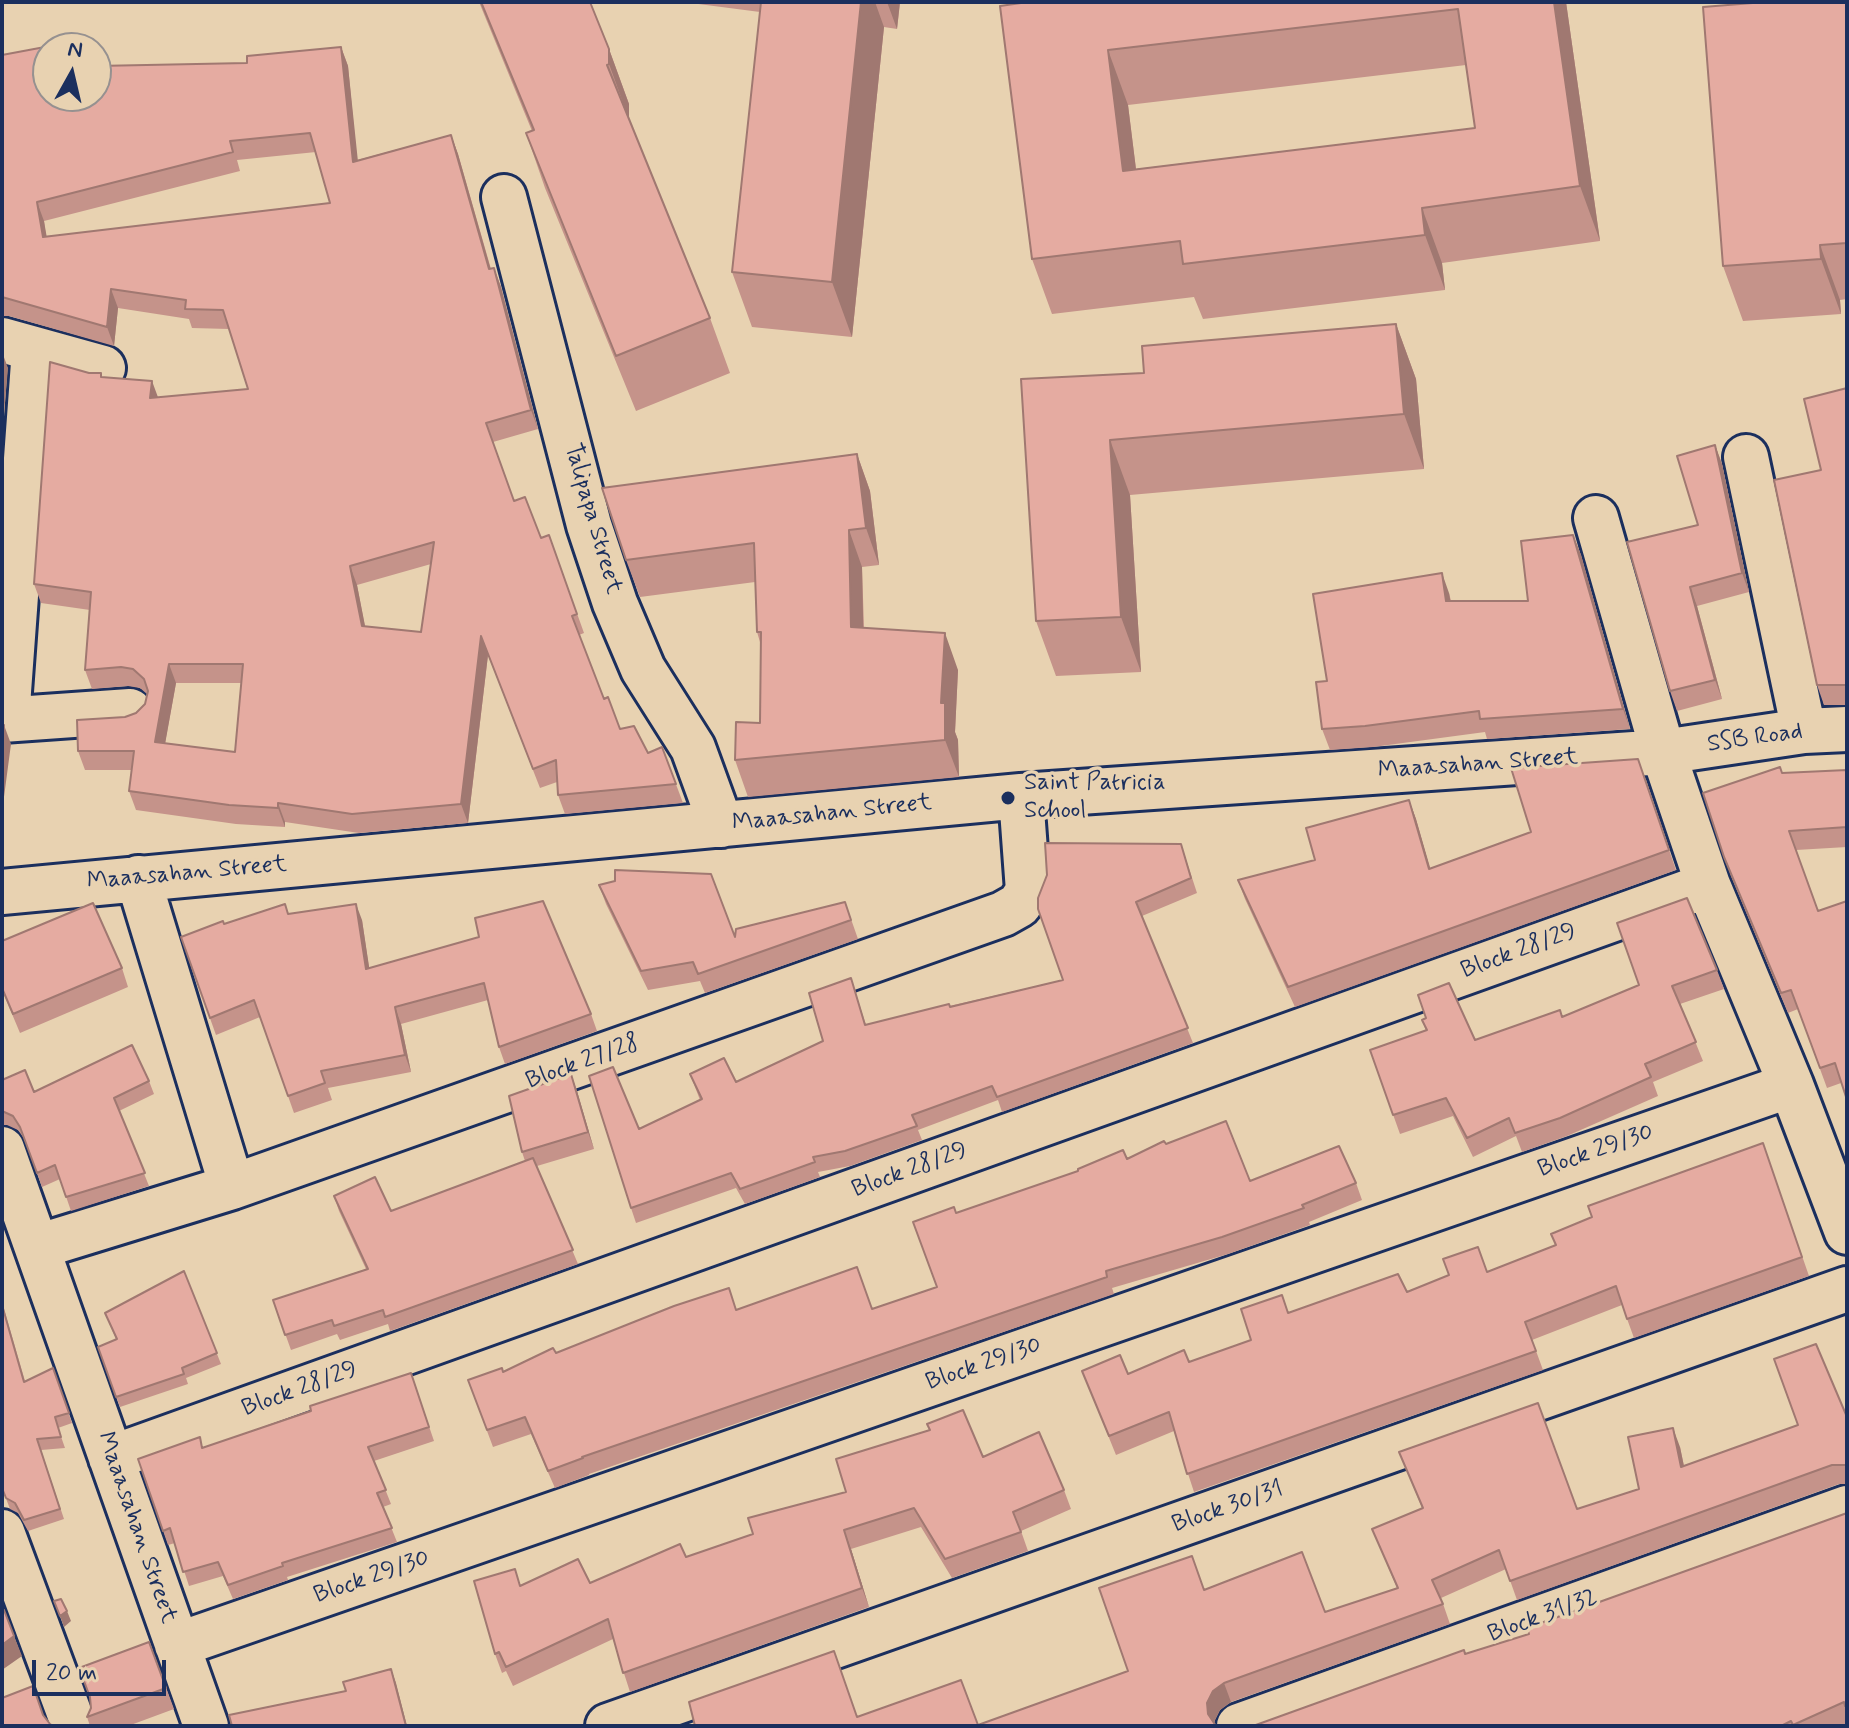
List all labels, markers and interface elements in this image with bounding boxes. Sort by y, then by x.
north arrow [32,32,112,112]
text: N [66,35,84,65]
street label: Talipapa Street [557,440,627,598]
street label: SSB Road [1705,718,1805,760]
street label: Maaasahan Street [1377,744,1579,786]
place label: Saint Patricia School [1024,770,1166,826]
street label: Maaasahan Street [731,789,933,839]
marker: Saint Patricia School [999,789,1017,807]
street label: Maaasahan Street [86,851,288,897]
street label: Block 28/29 [1457,918,1581,986]
street label: Block 27/28 [522,1029,644,1097]
street label: Block 29/30 [1534,1119,1658,1185]
street label: Block 28/29 [848,1137,972,1205]
street label: Block 29/30 [922,1332,1046,1398]
street label: Block 28/29 [238,1356,362,1424]
street label: Maaasahan Street [90,1429,182,1627]
street label: Block 30/31 [1169,1476,1287,1540]
street label: Block 29/30 [310,1545,434,1611]
street label: Block 31/32 [1484,1584,1602,1650]
scale bar [36,1644,170,1694]
text: 20 m [46,1658,97,1689]

